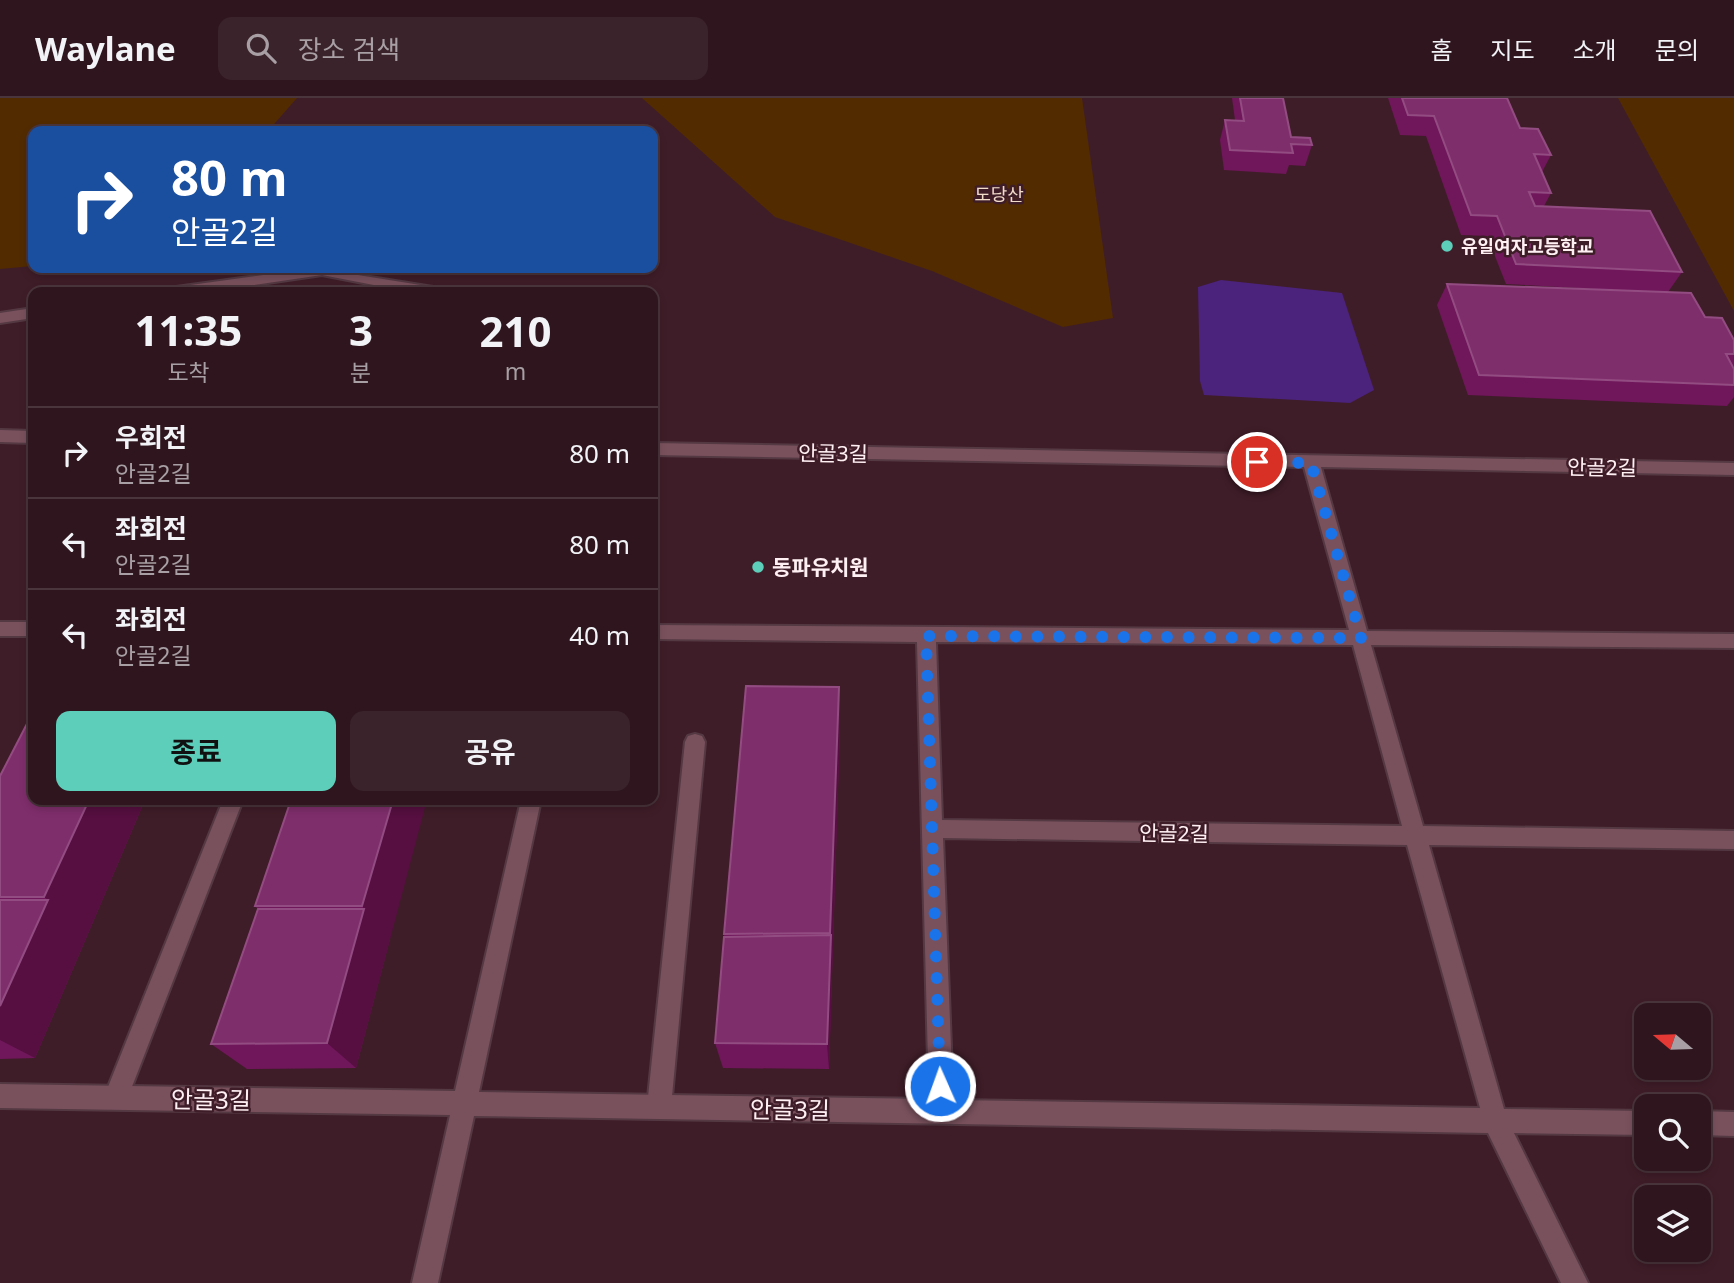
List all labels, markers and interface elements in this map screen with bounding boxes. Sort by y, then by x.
search box [218,17,708,80]
text: Waylane [35,26,176,71]
icon: search [242,29,280,67]
text: 장소 검색 [298,31,400,67]
text: 홈 [1430,33,1452,66]
text: 지도 [1490,33,1535,66]
text: 소개 [1573,33,1617,66]
text: 문의 [1655,33,1699,66]
text: 80 m [171,144,288,210]
icon: right [56,154,147,245]
park label: 도당산 [974,182,1024,206]
text: 안골2길 [171,210,278,253]
place label: 유일여자고등학교 [1461,234,1593,258]
marker: 유일여자고등학교 [1439,238,1455,254]
text: 11:35 [134,301,242,358]
text: 3 [349,301,373,358]
text: 210 [479,302,551,359]
text: m [505,355,526,387]
text: 도착 [167,356,210,388]
text: 분 [350,356,371,388]
text: 우회전 [115,419,187,455]
pin [1227,432,1287,492]
icon: right [56,434,94,472]
text: 80 m [569,435,630,471]
street label: 안골3길 [798,438,868,468]
icon: arrive [1238,443,1276,481]
street label: 안골2길 [1567,452,1637,482]
text: 안골2길 [115,457,192,489]
text: 좌회전 [115,510,187,546]
icon: left [56,525,94,563]
text: 80 m [569,526,630,562]
text: 안골2길 [115,548,192,580]
place label: 동파유치원 [772,553,869,581]
marker: 동파유치원 [750,559,766,575]
text: 좌회전 [115,601,187,637]
icon: left [56,616,94,654]
text: 40 m [569,617,630,653]
text: 안골2길 [115,639,192,671]
button: 종료 [56,711,336,791]
button: 공유 [350,711,630,791]
street label: 안골2길 [1139,818,1209,848]
north arrow [1634,1003,1712,1080]
map controls [1634,1003,1711,1262]
position arrow [903,1049,977,1123]
street label: 안골3길 [171,1082,251,1116]
street label: 안골3길 [750,1092,830,1126]
button: search [1634,1094,1711,1171]
button: layers [1634,1185,1711,1262]

